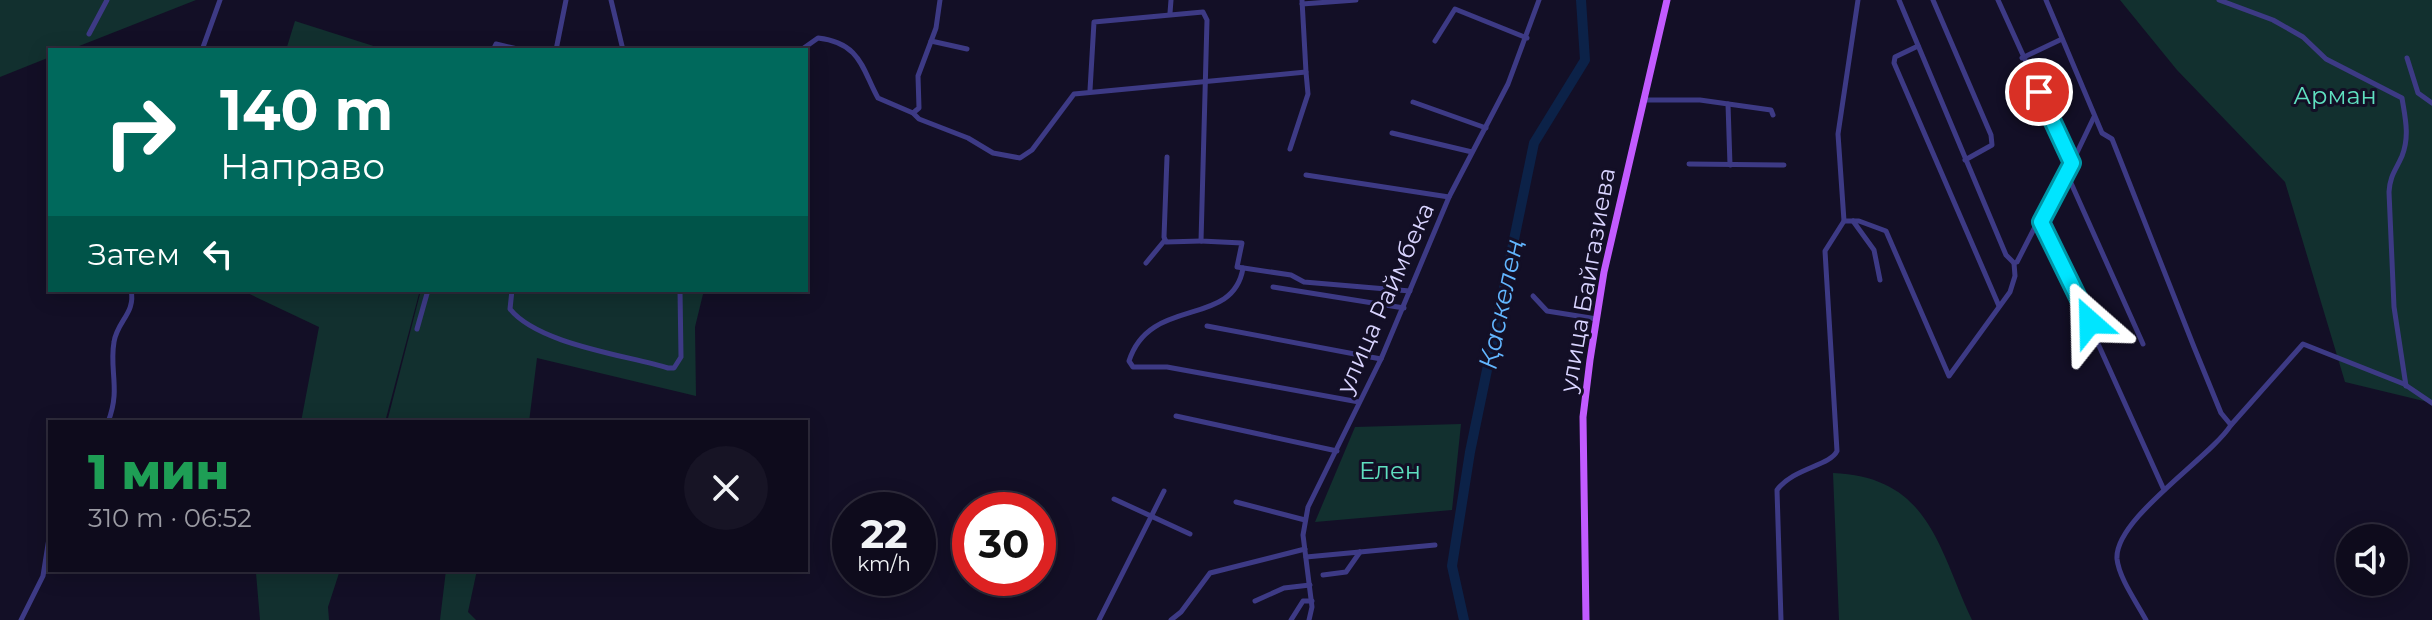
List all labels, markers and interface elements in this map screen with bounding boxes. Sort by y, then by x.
pin [2005,58,2073,126]
icon: arrive [2017,70,2061,114]
text: 140 m [220,76,393,144]
icon: right [88,80,192,184]
park label: Арман [2293,81,2377,110]
text: Направо [220,144,385,188]
street label: улица Байгазиева [1553,166,1621,395]
street label: улица Раймбека [1330,198,1440,399]
icon: left [196,232,240,276]
text: Затем [88,236,180,273]
water label: Қаскелең [1472,236,1530,372]
position arrow [2048,280,2132,364]
text: 1 мин [88,443,229,501]
button: close [684,446,768,530]
park label: Елен [1359,456,1421,485]
speed limit sign: 30 [952,492,1056,596]
text: 310 m · 06:52 [88,502,252,534]
text: 22 [860,509,908,558]
map controls [2336,524,2408,596]
button: sound [2336,524,2408,596]
text: km/h [857,552,911,576]

